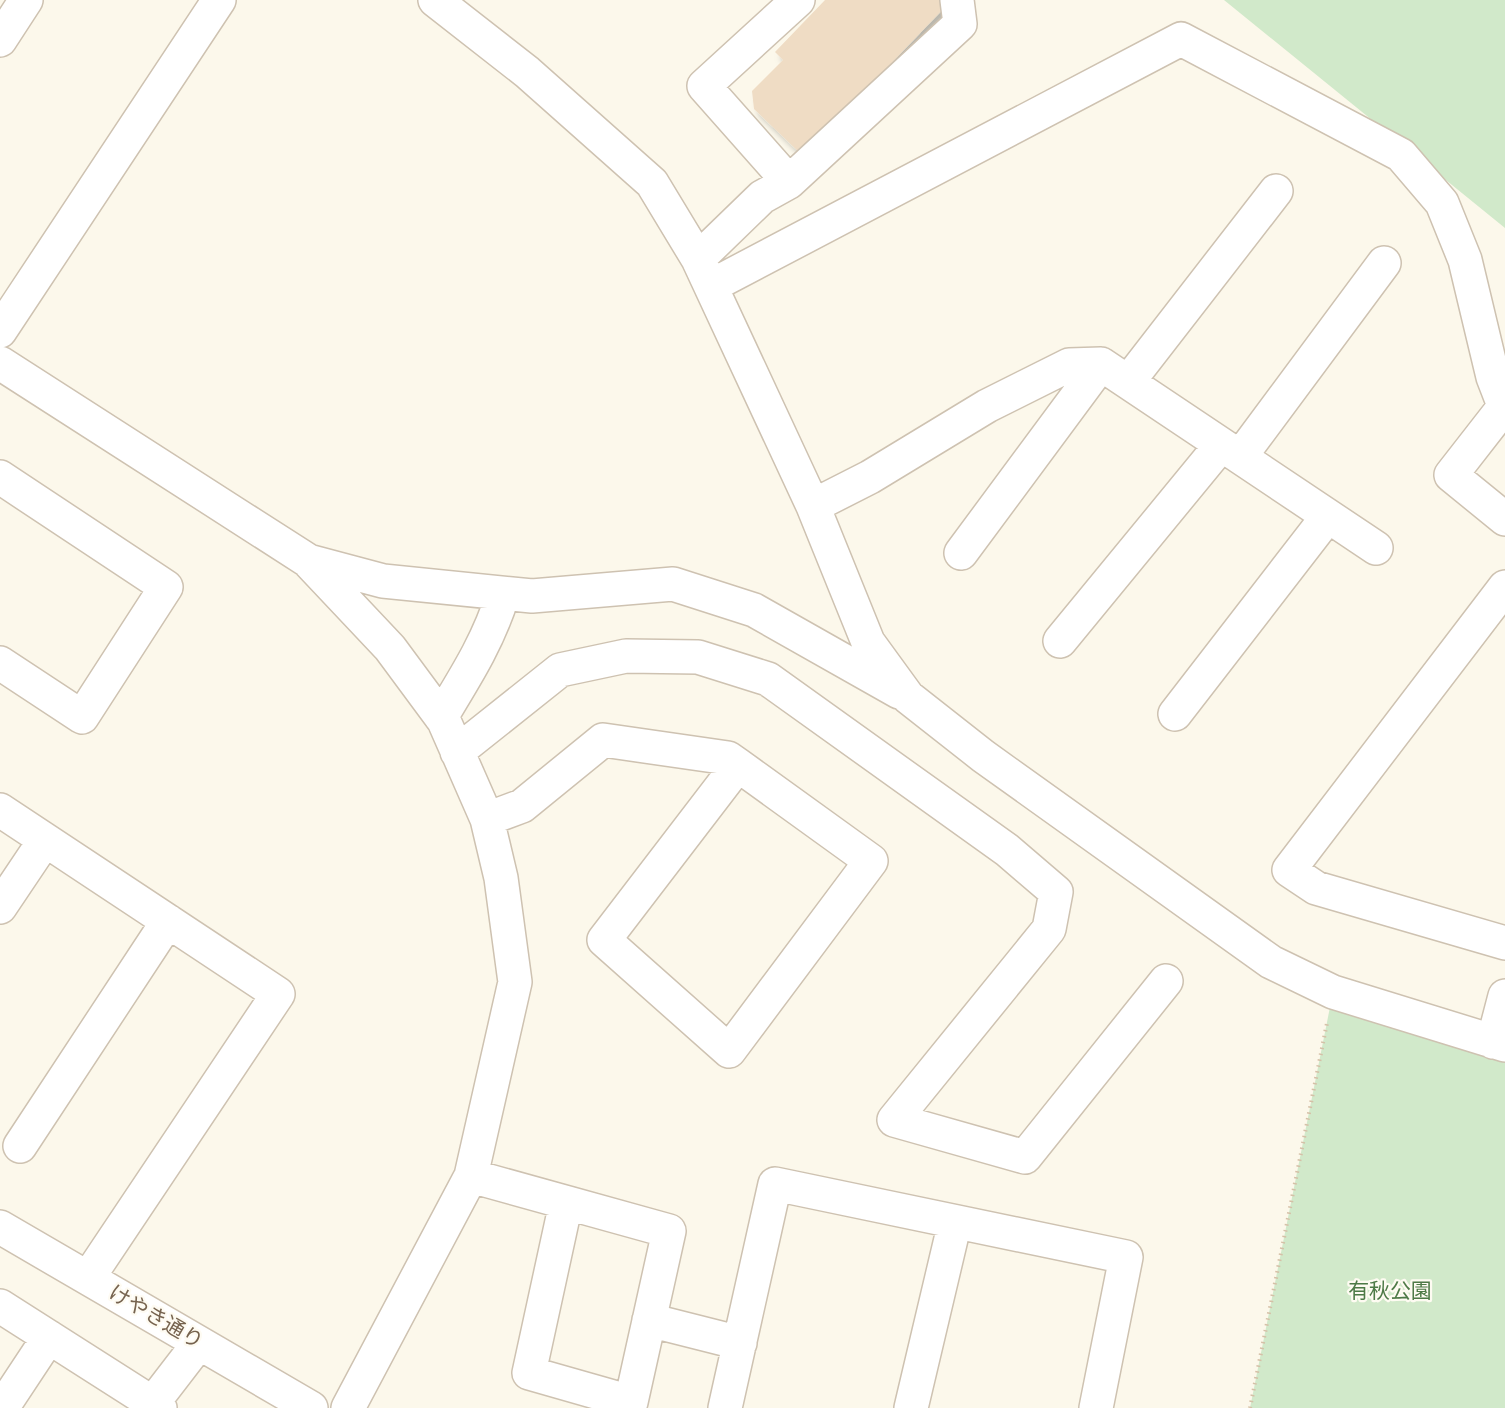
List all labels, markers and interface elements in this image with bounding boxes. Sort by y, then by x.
park label: 有秋公園 [1348,1277,1432,1302]
street label: けやき通り [105,1279,208,1353]

